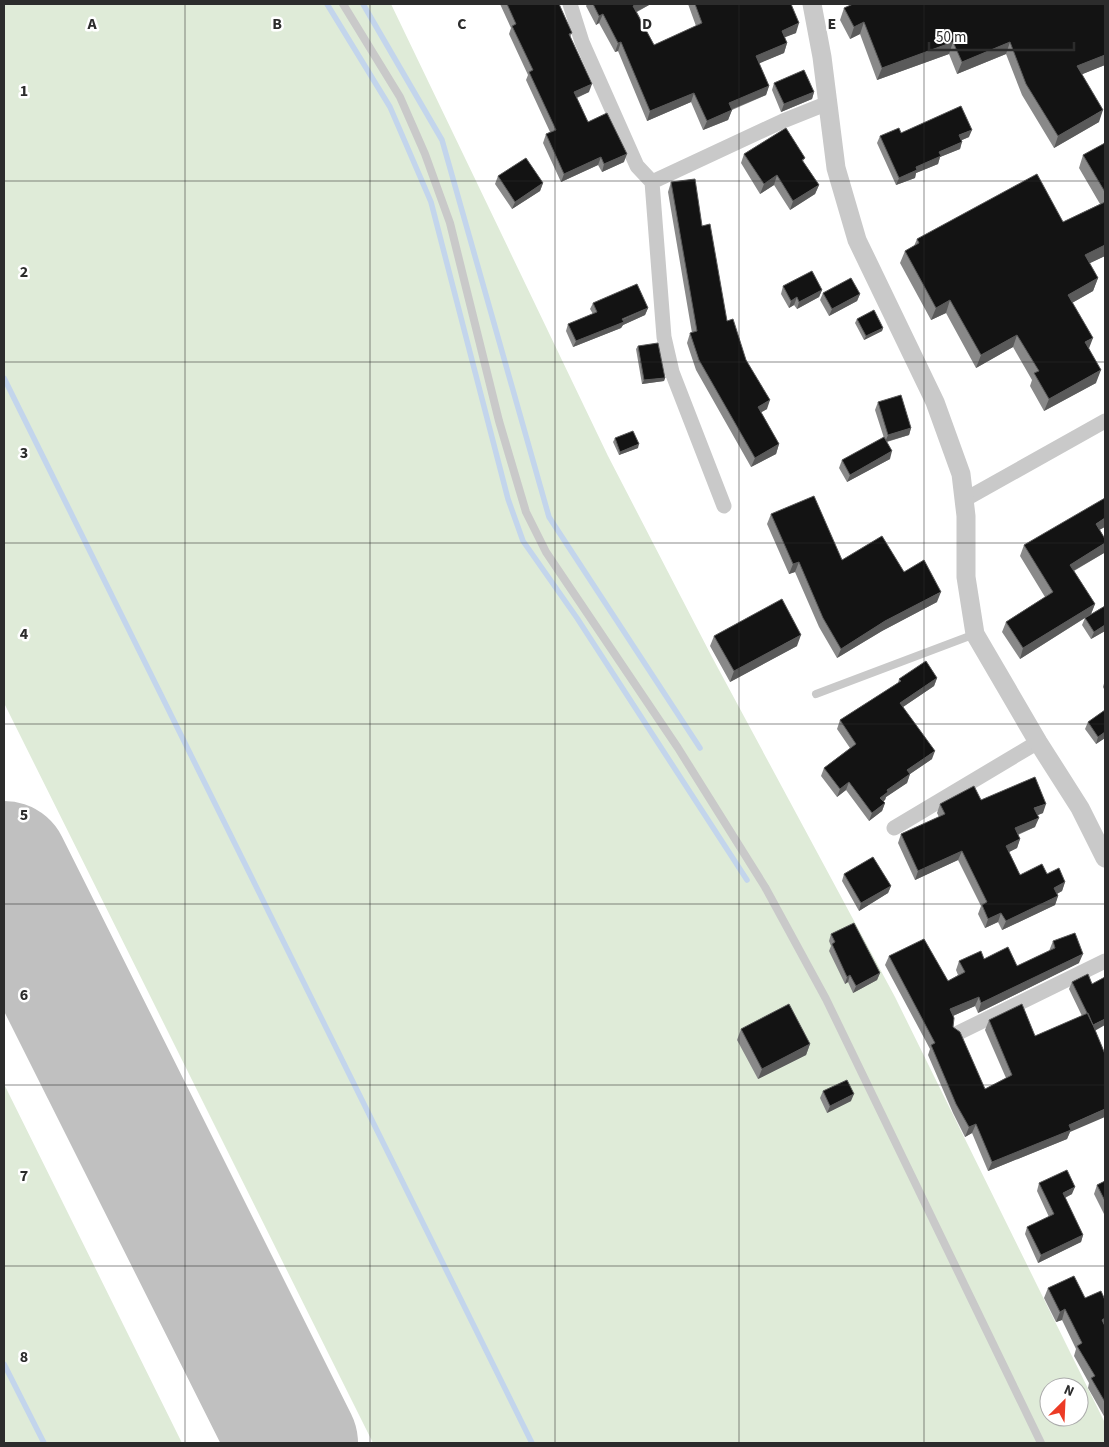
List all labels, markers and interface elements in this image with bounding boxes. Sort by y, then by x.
text: A [86,13,97,35]
text: B [272,13,282,35]
text: C [457,13,467,35]
text: D [642,13,652,35]
text: E [828,13,836,35]
scale bar [929,20,1074,52]
text: 50 m [936,27,966,48]
text: 1 [20,80,28,102]
text: 2 [20,261,28,283]
text: 3 [20,442,28,464]
text: 4 [20,623,29,645]
text: 5 [20,804,28,826]
text: 6 [20,984,28,1006]
text: 7 [20,1165,28,1187]
text: 8 [20,1346,28,1368]
north arrow [1039,1377,1089,1427]
text: N [1061,1380,1077,1402]

